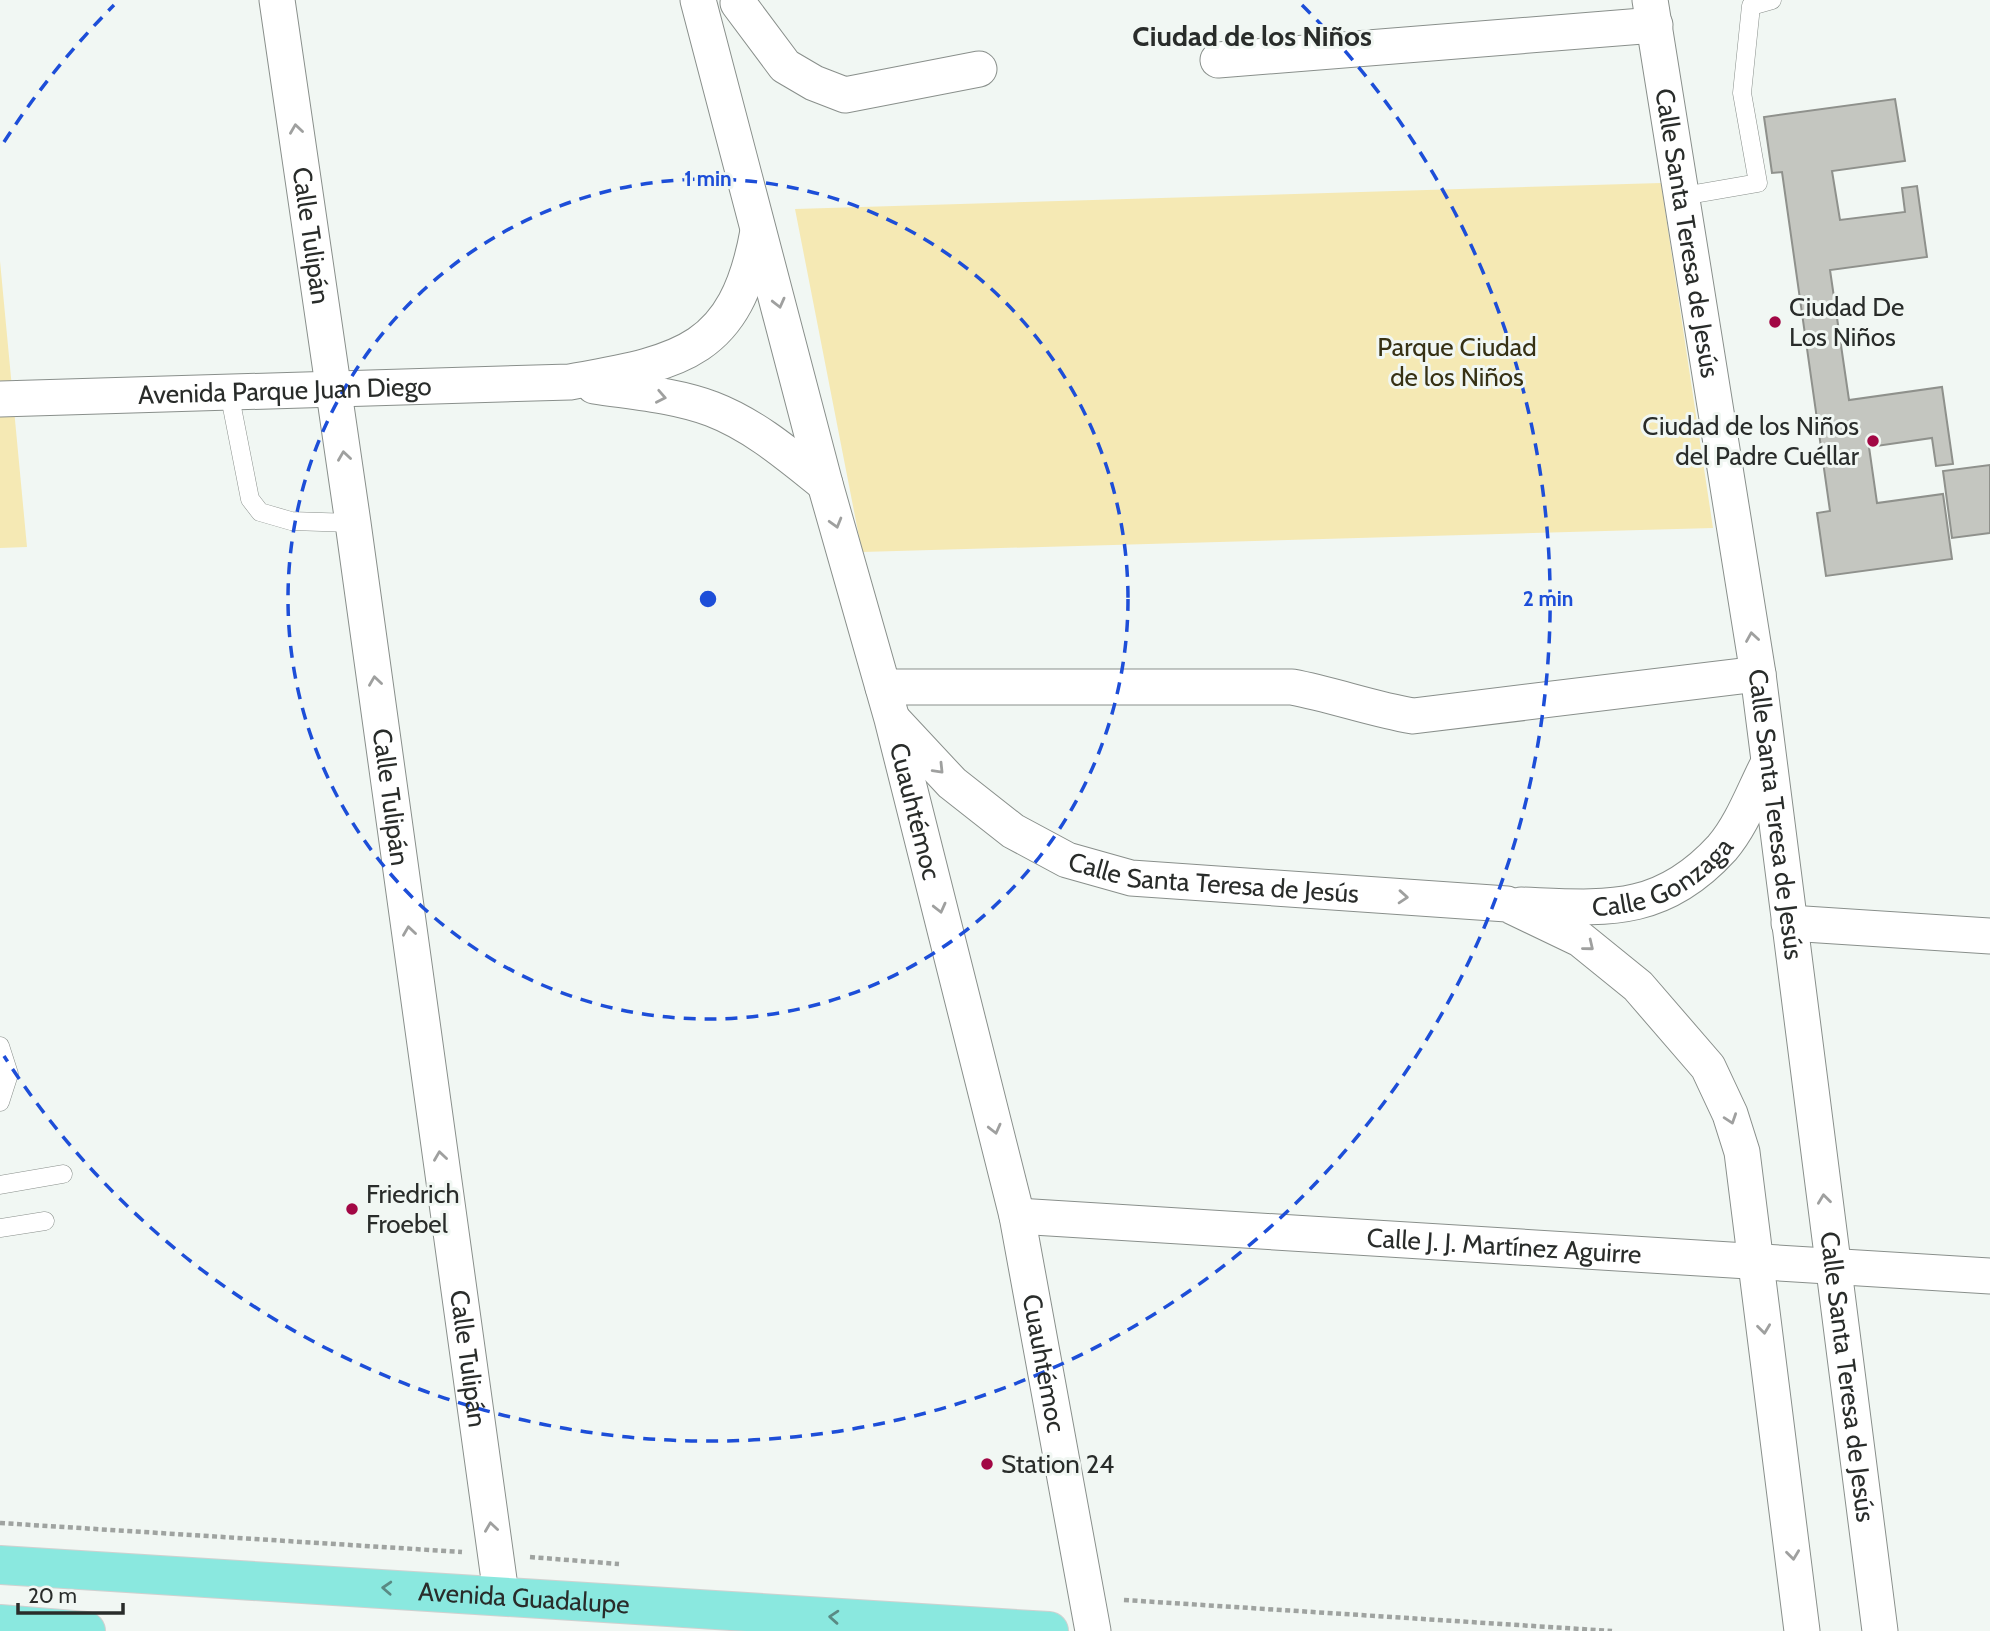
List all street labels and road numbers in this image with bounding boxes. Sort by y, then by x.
street label: Calle Santa Teresa de Jesús [1648,86,1726,380]
street label: Calle Tulipán [285,165,337,306]
street label: Avenida Parque Juan Diego [138,370,432,411]
street label: Calle Santa Teresa de Jesús [1741,667,1810,962]
street label: Calle Tulipán [366,726,416,868]
street label: Cuauhtémoc [883,739,948,883]
street label: Calle Gonzaga [1591,831,1740,923]
street label: Calle Santa Teresa de Jesús [1065,845,1360,910]
street label: Calle J. J. Martínez Aguirre [1366,1222,1642,1270]
street label: Calle Santa Teresa de Jesús [1813,1229,1882,1524]
street label: Calle Tulipán [443,1288,494,1429]
street label: Cuauhtémoc [1016,1291,1072,1435]
street label: Avenida Guadalupe [417,1575,631,1621]

